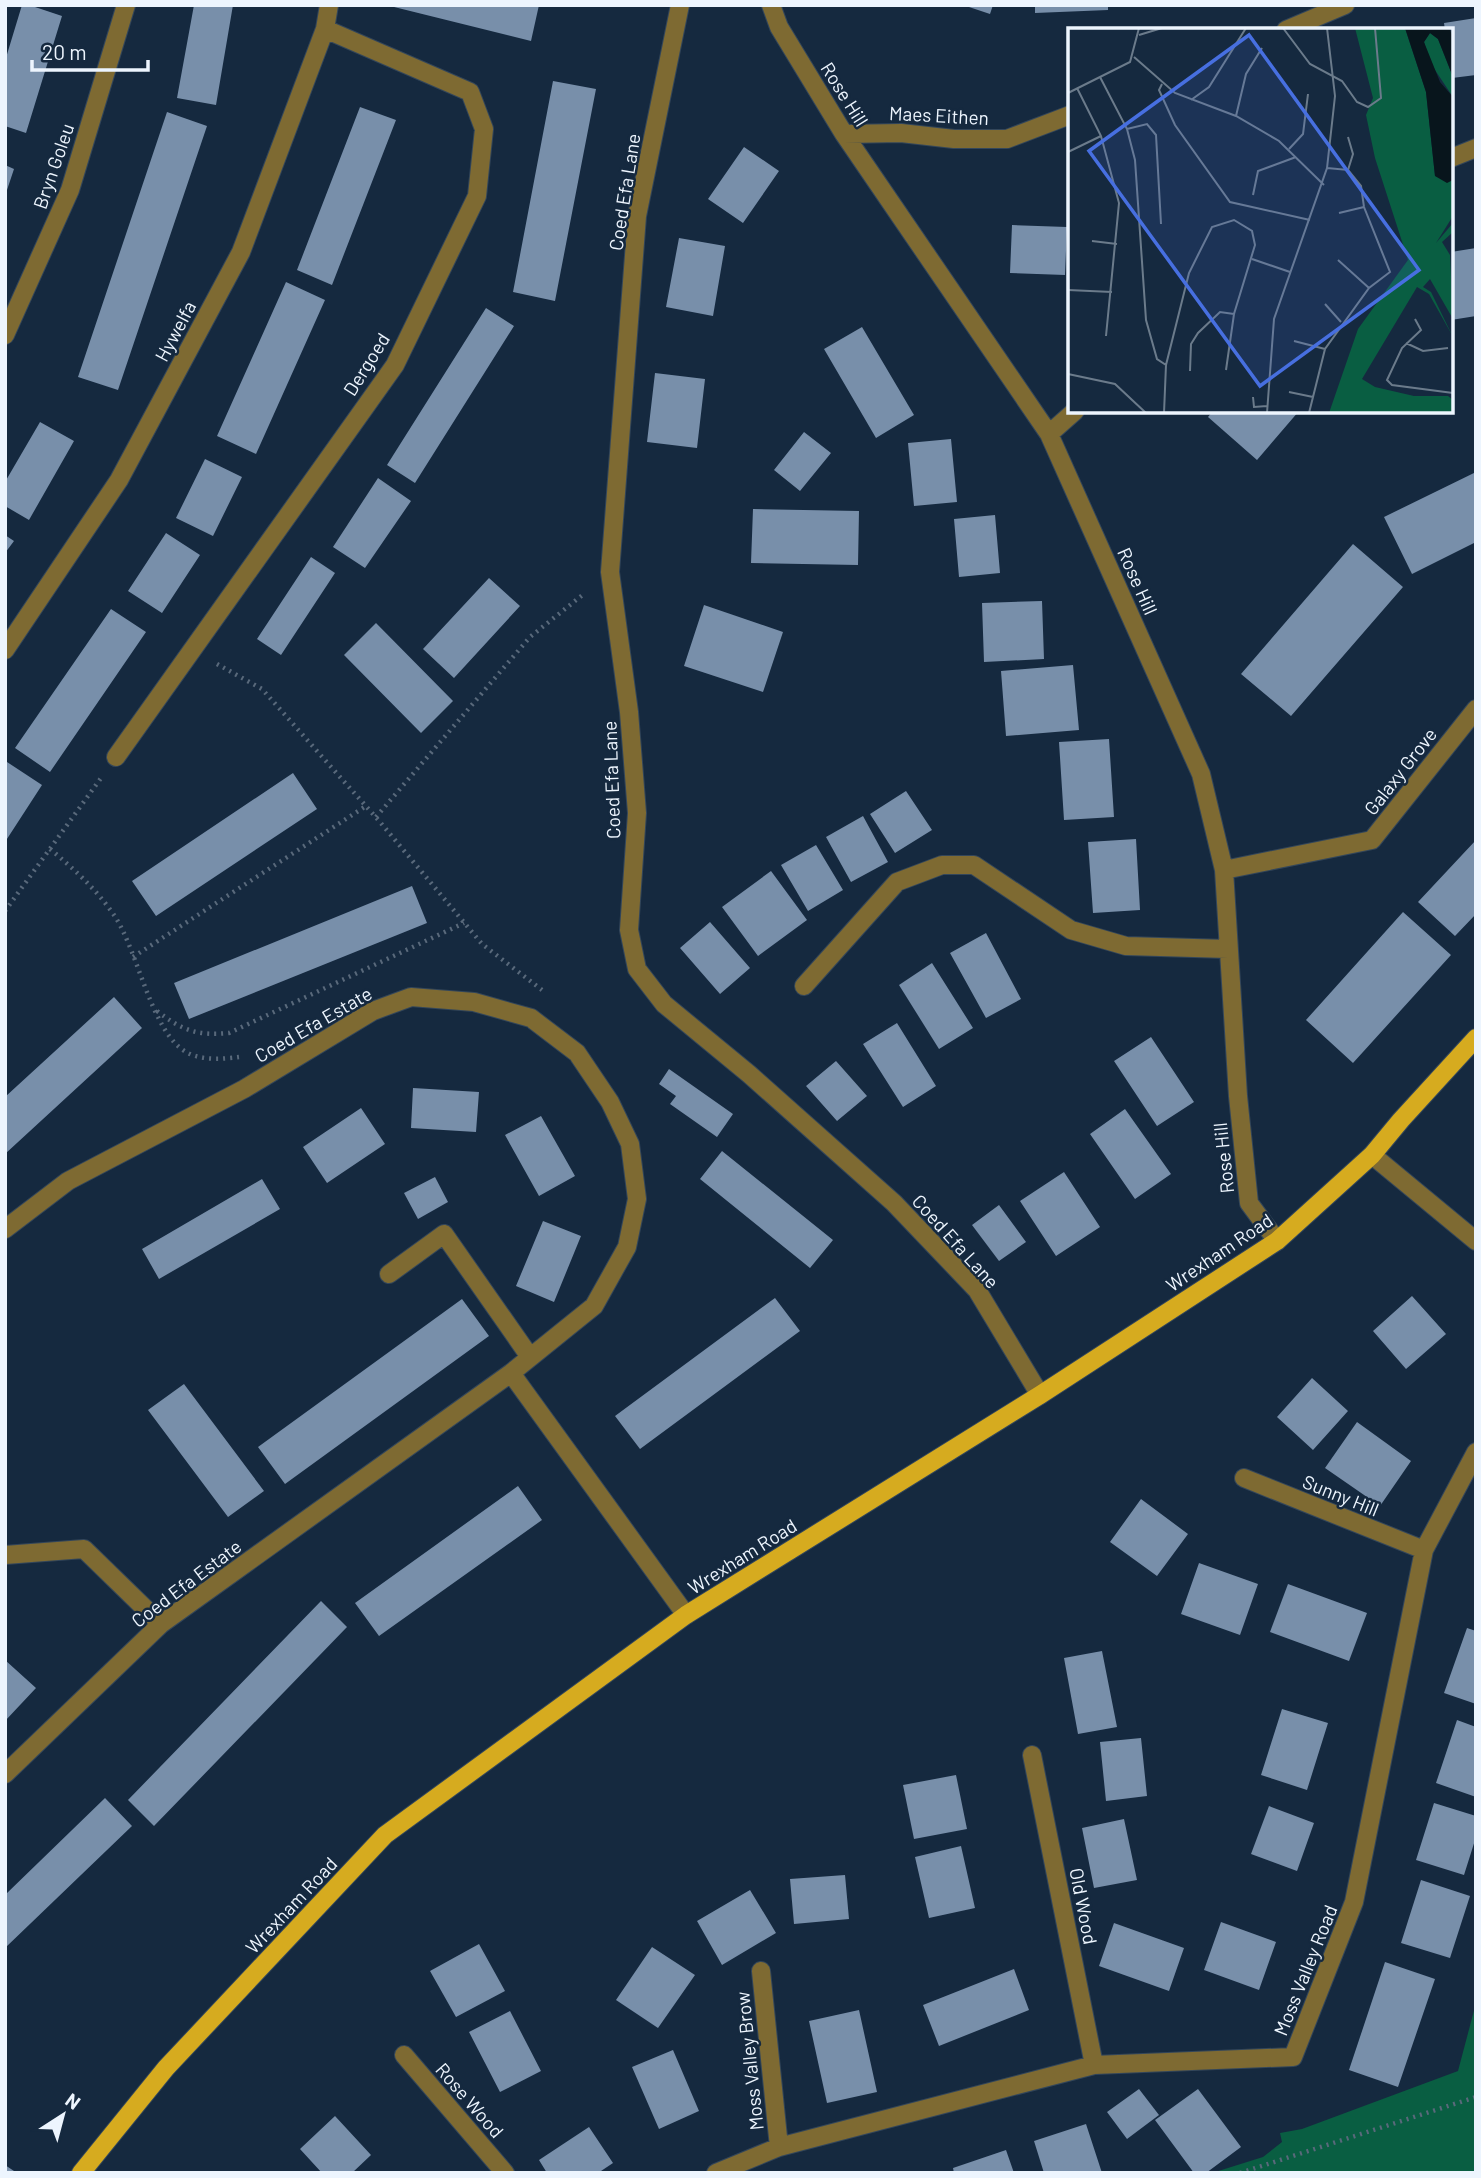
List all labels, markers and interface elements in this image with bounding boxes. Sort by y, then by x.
scale bar [32,28,147,72]
inset map [1068,28,1453,413]
text: 20 m [42,39,87,64]
street label: Rose Hill [816,58,874,130]
street label: Maes Eithen [889,101,989,129]
street label: Bryn Goleu [28,120,78,212]
street label: Coed Efa Lane [603,132,645,252]
street label: Hywelfa [150,297,200,365]
street label: Dergoed [338,328,394,400]
street label: Rose Hill [1113,544,1163,618]
street label: Coed Efa Lane [597,720,625,840]
street label: Galaxy Grove [1359,723,1441,819]
street label: Coed Efa Estate [250,981,376,1067]
street label: Rose Hill [1208,1121,1238,1195]
street label: Coed Efa Lane [908,1189,1004,1293]
street label: Wrexham Road [1161,1208,1277,1296]
street label: Sunny Hill [1300,1469,1382,1521]
street label: Wrexham Road [683,1513,801,1599]
street label: Coed Efa Estate [127,1534,245,1632]
street label: Wrexham Road [240,1852,342,1958]
street label: Old Wood [1065,1866,1103,1946]
street label: Moss Valley Road [1268,1901,1342,2039]
street label: Moss Valley Brow [730,1990,768,2131]
street label: Rose Wood [431,2058,509,2142]
north arrow [28,2080,98,2150]
text: N [61,2088,85,2114]

